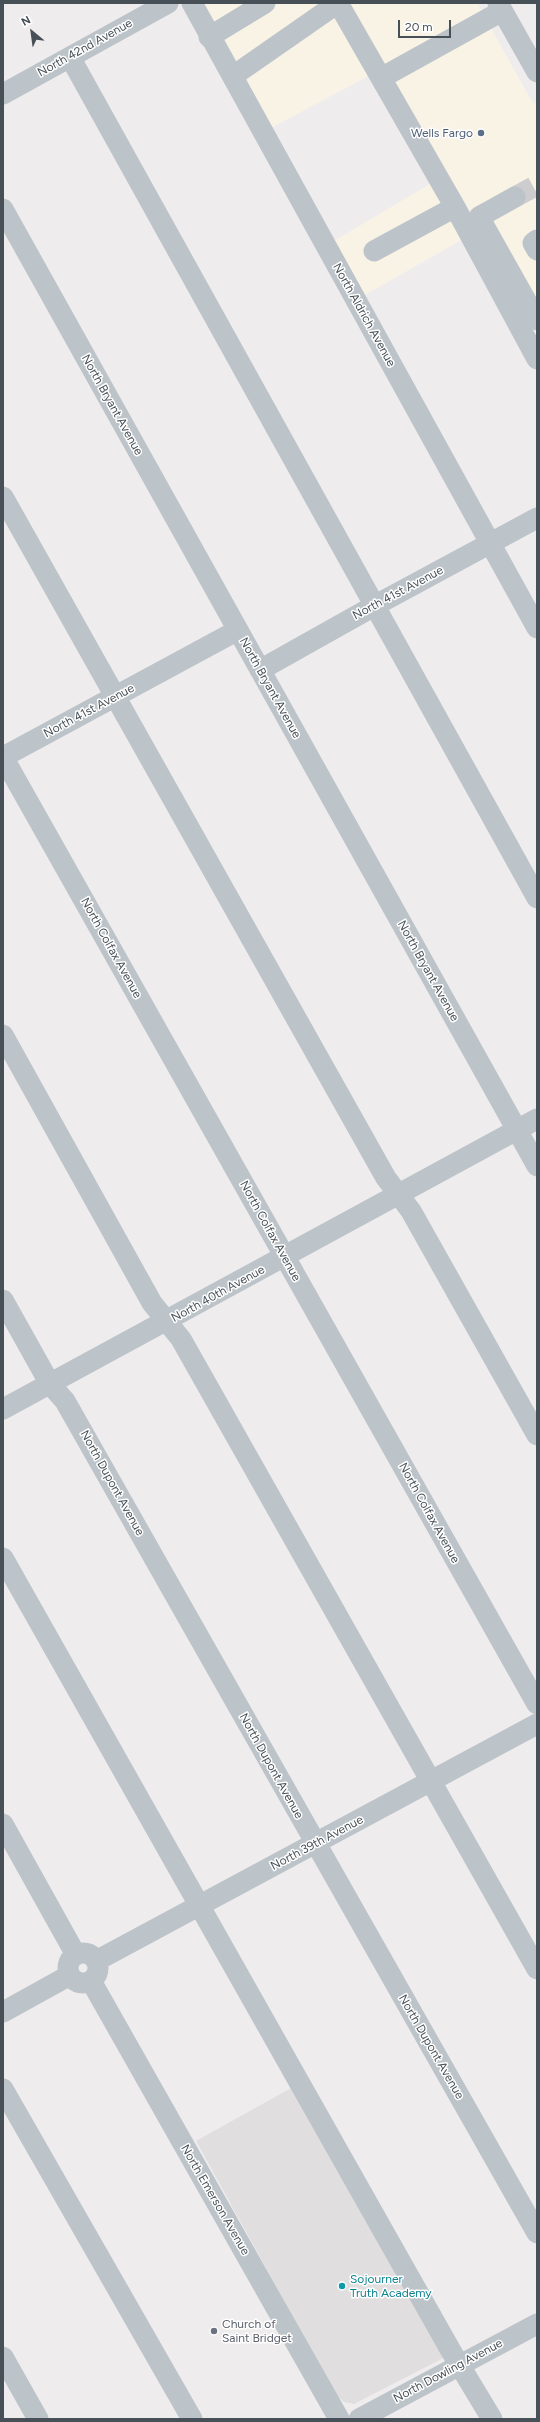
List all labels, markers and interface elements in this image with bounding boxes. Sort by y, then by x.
north arrow [12,12,52,52]
scale bar [400,12,453,38]
text: N [19,13,33,29]
street label: North 42nd Avenue [35,16,135,80]
text: 20 m [405,20,433,34]
place label: Wells Fargo [411,126,473,140]
marker: Wells Fargo [476,128,486,138]
street label: North Aldrich Avenue [330,261,398,369]
street label: North Bryant Avenue [78,352,146,458]
street label: North 41st Avenue [350,563,446,623]
street label: North Bryant Avenue [236,635,304,741]
street label: North 41st Avenue [41,681,137,741]
street label: North Colfax Avenue [77,895,145,1001]
street label: North Bryant Avenue [394,918,462,1024]
street label: North Colfax Avenue [236,1178,304,1284]
street label: North 40th Avenue [169,1262,267,1326]
street label: North Dupont Avenue [77,1428,147,1538]
street label: North Colfax Avenue [395,1460,463,1566]
street label: North Dupont Avenue [236,1711,306,1821]
street label: North 39th Avenue [268,1813,366,1873]
street label: North Dupont Avenue [395,1992,467,2102]
street label: North Emerson Avenue [177,2142,253,2258]
place label: Sojourner Truth Academy [350,2272,432,2300]
marker: Sojourner Truth Academy [337,2281,347,2291]
place label: Church of Saint Bridget [222,2317,292,2345]
marker: Church of Saint Bridget [209,2326,219,2336]
street label: North Dowling Avenue [391,2336,505,2406]

